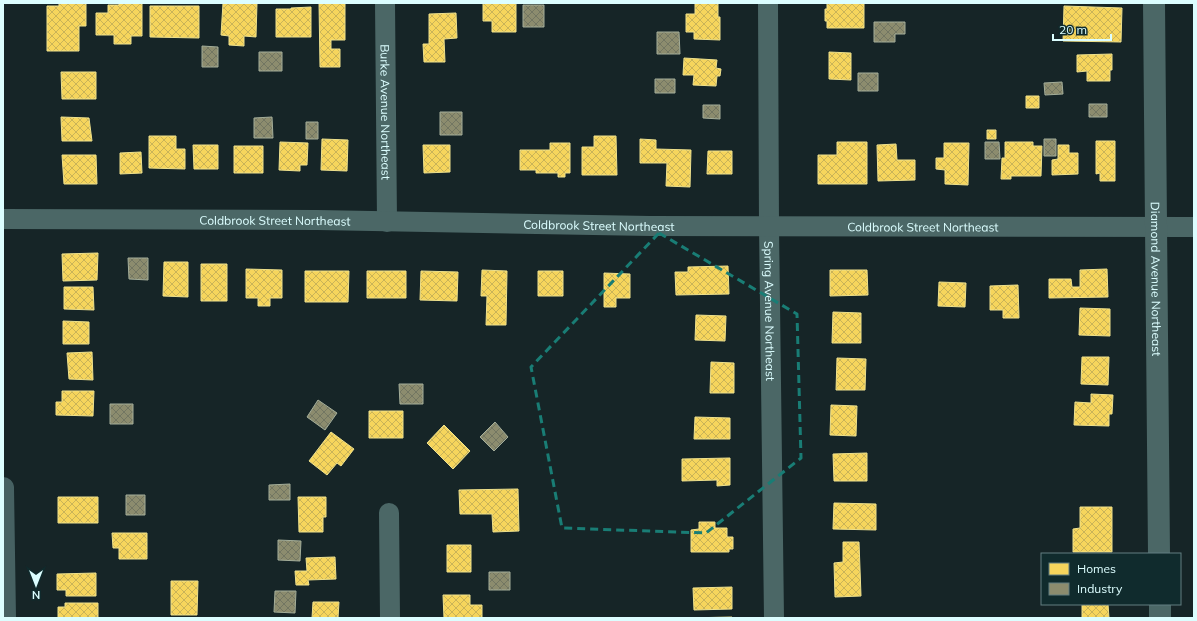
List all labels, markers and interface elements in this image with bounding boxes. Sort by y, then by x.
scale bar [1053,16,1111,42]
text: 20 m [1059,22,1087,37]
street label: Burke Avenue Northeast [378,44,394,180]
street label: Diamond Avenue Northeast [1148,202,1165,356]
street label: Coldbrook Street Northeast [199,212,351,228]
street label: Coldbrook Street Northeast [523,216,675,234]
street label: Coldbrook Street Northeast [847,219,999,234]
street label: Spring Avenue Northeast [762,241,778,381]
legend [1041,553,1181,605]
text: Homes [1077,561,1116,576]
north arrow [16,565,56,605]
text: Industry [1077,581,1123,596]
text: N [32,588,40,602]

